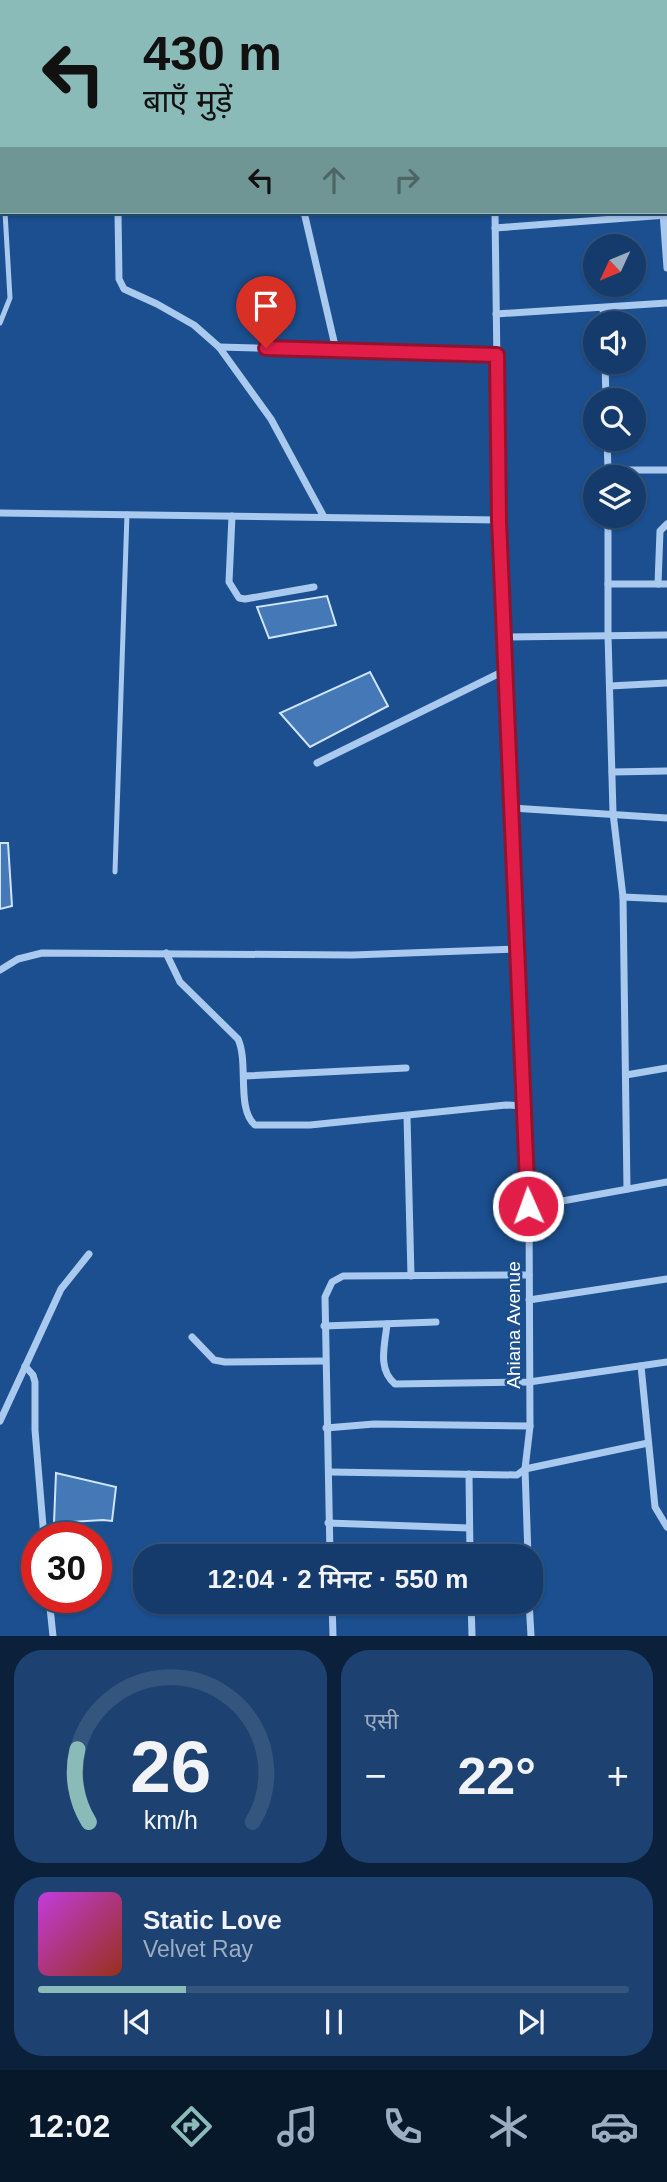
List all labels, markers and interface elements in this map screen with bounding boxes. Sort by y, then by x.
text: 430 m [143,26,282,80]
icon: left [28,28,119,119]
text: बाएँ मुड़ें [143,83,232,119]
icon: left [242,161,280,199]
icon: ahead [315,161,353,199]
icon: right [388,161,426,199]
north arrow [583,234,646,298]
map controls [583,234,646,528]
pin [236,276,296,348]
icon: arrive [247,287,285,325]
button: sound [583,311,646,374]
button: search [583,388,646,451]
button: layers [583,465,646,528]
position arrow [491,1169,565,1243]
street label: Ahiana Avenue [503,1261,524,1389]
speed limit sign: 30 [21,1522,112,1613]
text: 12:04 · 2 मिनट · 550 m [208,1564,468,1594]
text: एसी [365,1708,399,1734]
text: 26 [130,1727,211,1808]
text: 22° [457,1747,536,1805]
text: − [365,1755,387,1797]
text: + [607,1755,629,1797]
text: km/h [143,1806,197,1834]
text: Static Love [143,1905,282,1935]
text: Velvet Ray [143,1936,253,1962]
icon: previous [118,2003,156,2041]
icon: pause [315,2003,353,2041]
icon: next [512,2003,550,2041]
icon: directions [167,2102,216,2151]
icon: music [273,2102,322,2151]
icon: phone [378,2102,427,2151]
icon: climate [484,2102,533,2151]
icon: car [590,2102,639,2151]
text: 12:02 [28,2108,110,2144]

